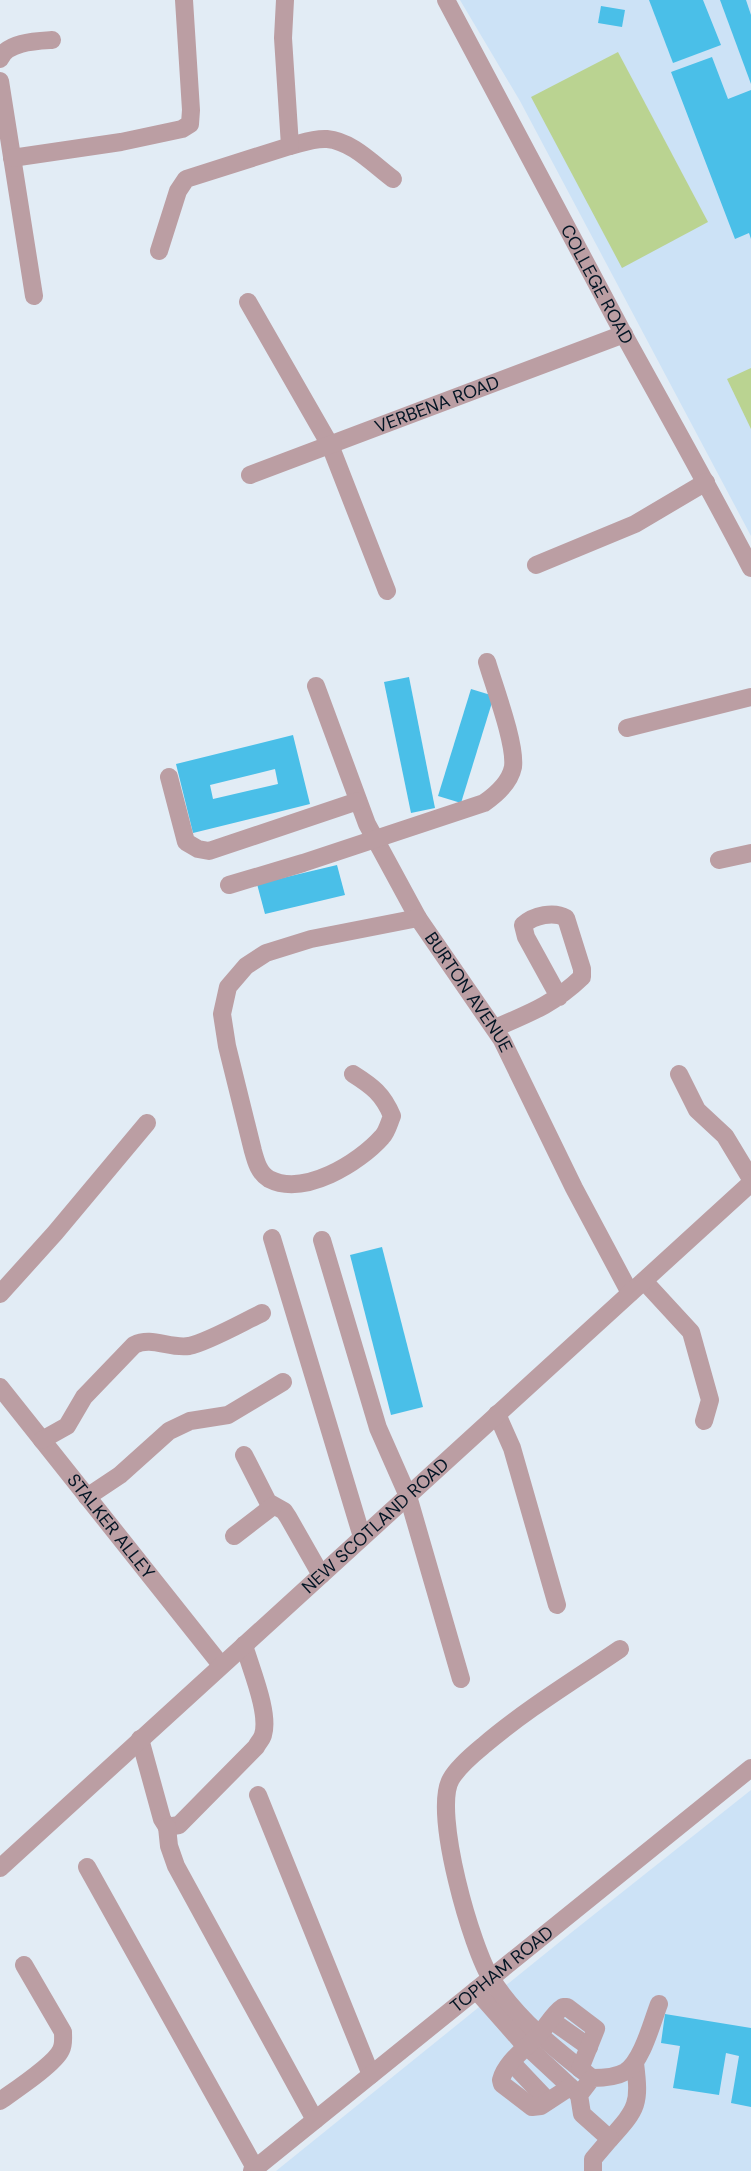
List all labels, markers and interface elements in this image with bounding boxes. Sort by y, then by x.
street label: COLLEGE ROAD [555,220,639,349]
street label: VERBENA ROAD [372,370,503,439]
street label: BURTON AVENUE [419,927,518,1056]
street label: NEW SCOTLAND ROAD [297,1453,454,1599]
street label: STALKER ALLEY [62,1469,160,1584]
street label: TOPHAM ROAD [445,1920,558,2018]

